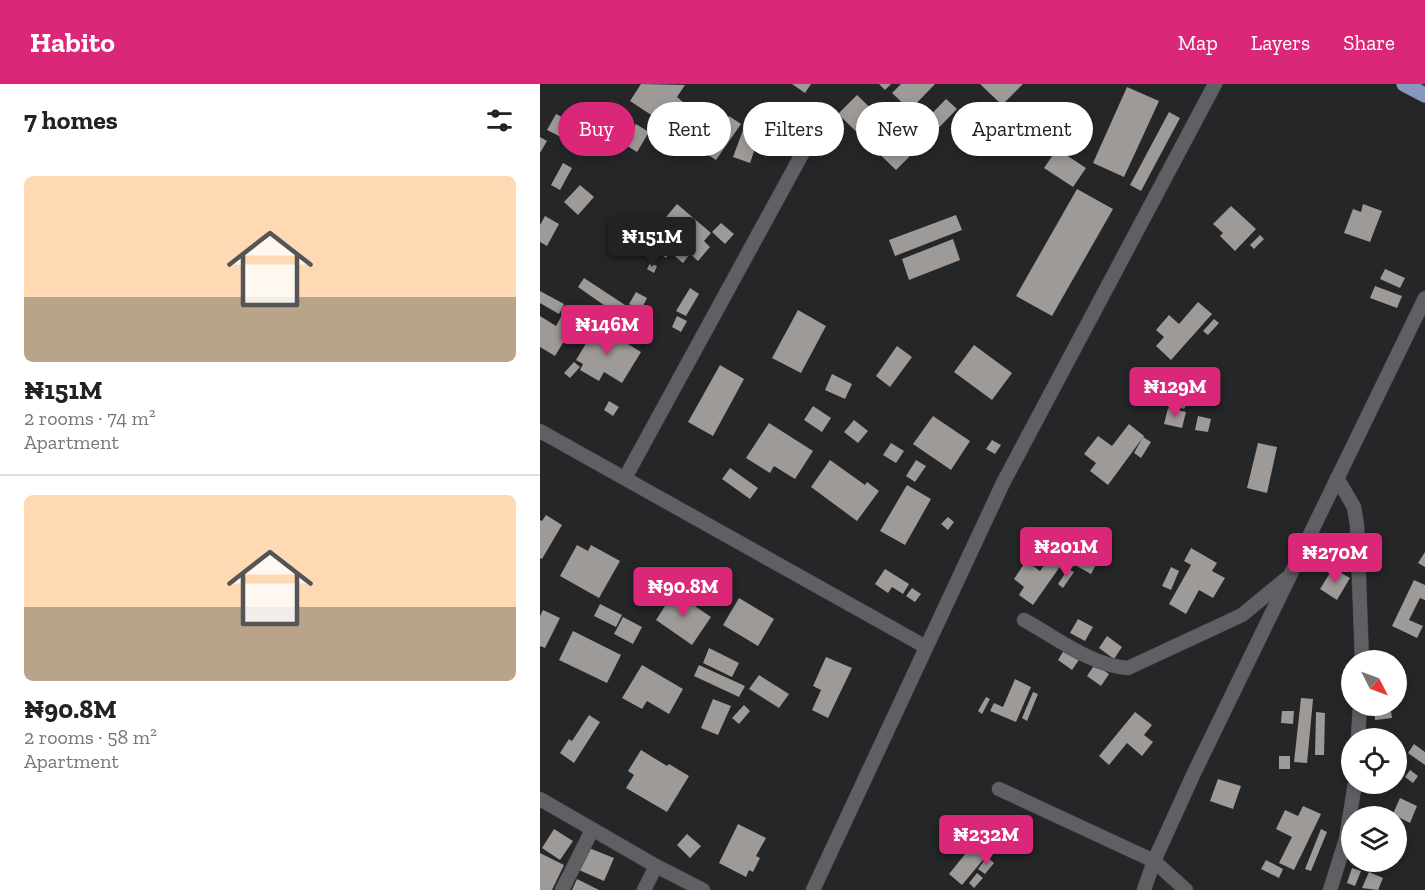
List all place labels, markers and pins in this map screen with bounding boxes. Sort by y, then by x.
pin: ₦151M [610,217,694,268]
pin: ₦146M [565,305,649,356]
pin: ₦129M [1133,367,1217,418]
pin: ₦201M [1024,527,1108,578]
pin: ₦270M [1293,533,1377,584]
pin: ₦90.8M [634,567,732,618]
pin: ₦232M [944,815,1028,866]

